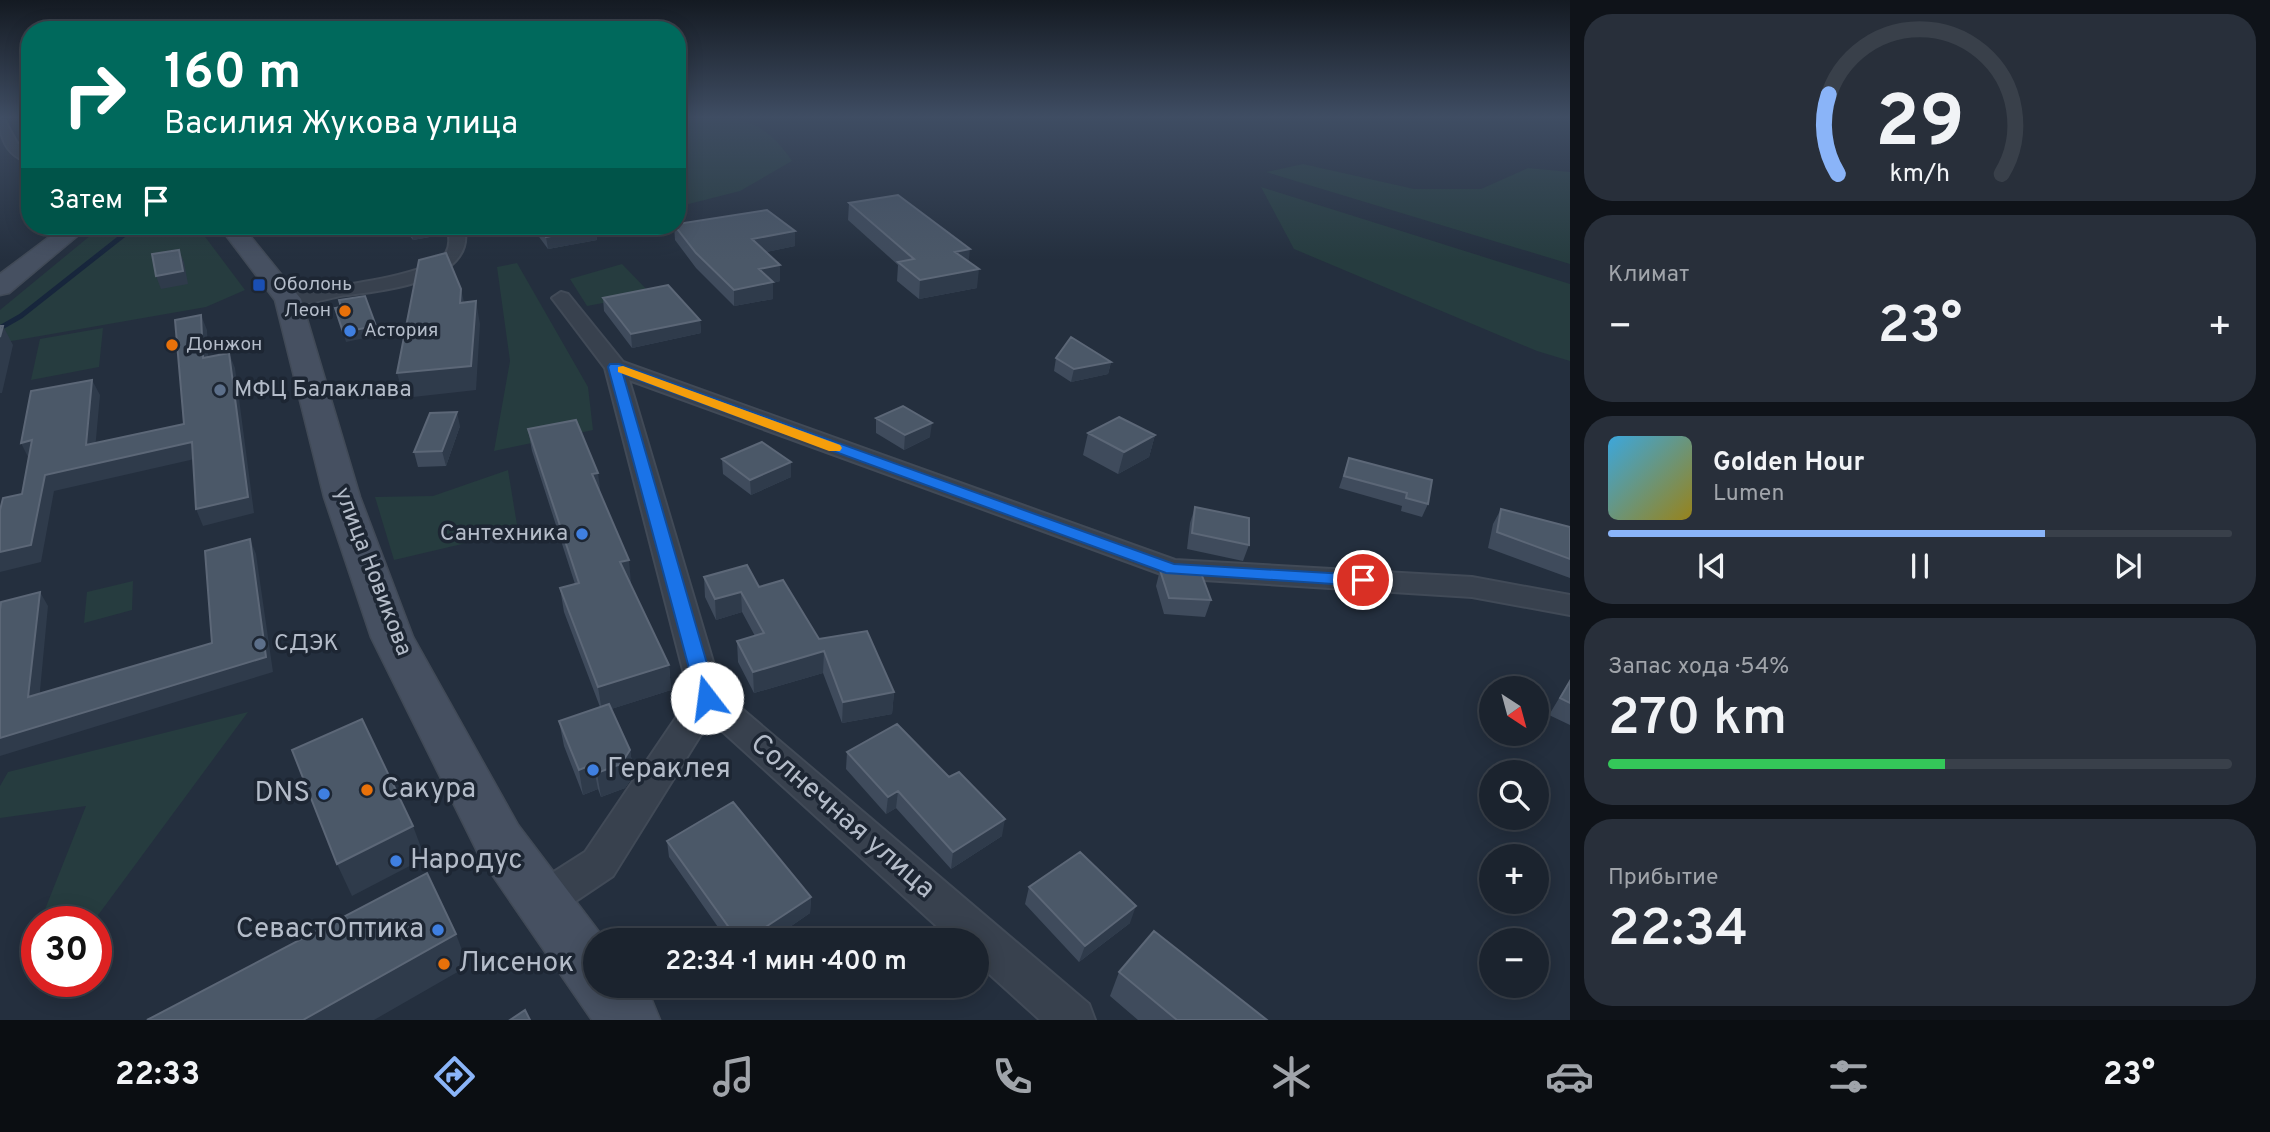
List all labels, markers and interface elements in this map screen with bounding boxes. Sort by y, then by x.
text: 160 m [164,44,301,106]
icon: right [49,49,140,140]
text: 29 [1875,80,1965,172]
text: Василия Жукова улица [164,105,518,145]
text: km/h [1890,158,1950,190]
icon: arrive [137,182,175,220]
text: Затем [49,185,123,218]
text: Климат [1608,261,1689,290]
place label: Оболонь [273,273,352,297]
marker: Оболонь [251,277,267,293]
text: 23° [1878,295,1962,361]
place label: Леон [284,299,331,323]
marker: Леон [337,303,353,319]
text: − [1608,304,1633,353]
text: + [2207,304,2232,353]
place label: Астория [364,319,438,343]
marker: Астория [342,323,358,339]
place label: Донжон [186,333,262,357]
marker: Донжон [164,337,180,353]
place label: МФЦ Балаклава [234,376,412,405]
marker: МФЦ Балаклава [212,382,228,398]
text: Golden Hour [1713,447,1864,480]
text: Lumen [1713,480,1784,509]
street label: улица Новикова [327,484,417,660]
place label: Сантехника [440,520,568,549]
marker: Сантехника [574,526,590,542]
icon: previous [1693,547,1731,585]
icon: pause [1901,547,1939,585]
icon: next [2109,547,2147,585]
pin [1333,550,1393,610]
icon: arrive [1344,561,1382,599]
place label: СДЭК [274,630,339,659]
marker: СДЭК [252,636,268,652]
text: Запас хода · 54% [1608,653,1789,682]
position arrow [670,661,744,735]
north arrow [1479,676,1549,746]
map controls [1479,676,1549,998]
text: 270 km [1608,687,1787,753]
street label: Солнечная улица [742,727,942,907]
place label: Гераклея [607,752,731,788]
button: search [1479,760,1549,830]
marker: Гераклея [585,762,601,778]
place label: Сакура [381,772,476,808]
place label: DNS [254,776,310,812]
marker: Сакура [359,782,375,798]
marker: DNS [316,786,332,802]
place label: Народус [410,843,523,879]
button: + [1479,844,1549,914]
marker: Народус [388,853,404,869]
text: Прибытие [1608,864,1718,893]
text: 22:34 [1608,898,1748,964]
speed limit sign: 30 [21,906,112,997]
place label: СевастОптика [236,912,424,948]
marker: СевастОптика [430,922,446,938]
button: − [1479,928,1549,998]
place label: Лисенок [458,946,574,982]
text: 22:34 · 1 мин · 400 m [665,946,907,979]
marker: Лисенок [436,956,452,972]
icon: directions [430,1052,479,1101]
icon: music [709,1052,758,1101]
icon: phone [988,1052,1037,1101]
icon: climate [1267,1052,1316,1101]
icon: car [1545,1052,1594,1101]
icon: filters [1824,1052,1873,1101]
text: 22:33 [115,1056,200,1096]
text: 23° [2103,1056,2155,1096]

